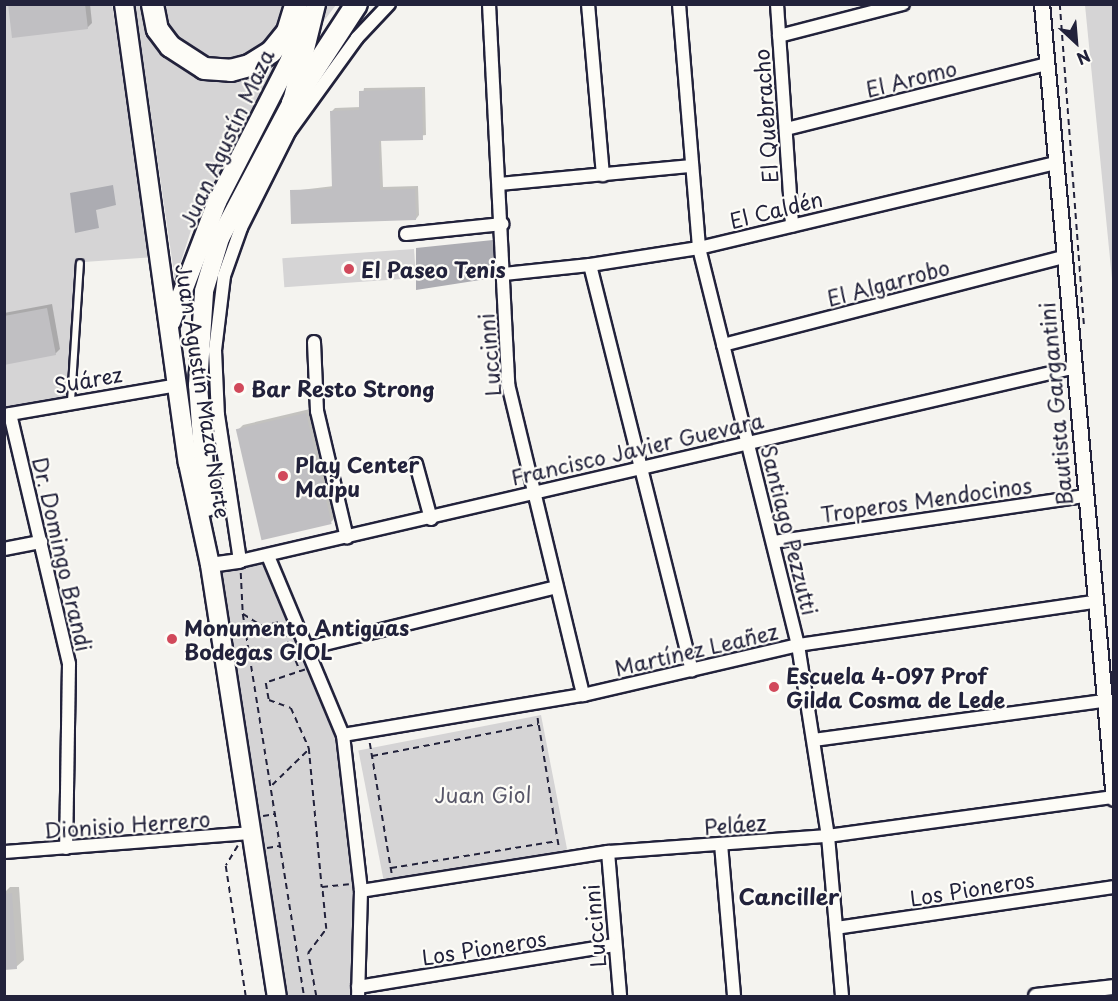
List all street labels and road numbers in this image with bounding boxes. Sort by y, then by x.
street label: Juan Agustín Maza [174,45,278,231]
street label: El Quebracho [748,47,782,185]
street label: El Aromo [863,54,959,102]
street label: El Caldén [727,185,825,233]
street label: El Algarrobo [824,253,952,311]
street label: Juan Agustín Maza Norte [171,262,237,520]
street label: Bautista Gargantini [1034,301,1076,507]
street label: Luccinni [473,312,505,398]
street label: Suárez [52,361,124,397]
street label: Francisco Javier Guevara [509,407,765,489]
street label: Santiago Pezzutti [757,442,823,618]
street label: Dr. Domingo Brandi [28,454,98,654]
street label: Troperos Mendocinos [819,472,1033,526]
street label: Martínez Leañez [611,618,781,680]
street label: Dionisio Herrero [43,806,211,842]
street label: Peláez [703,809,767,839]
street label: Los Pioneros [908,866,1036,910]
street label: Luccinni [578,883,610,969]
street label: Los Pioneros [420,925,548,969]

